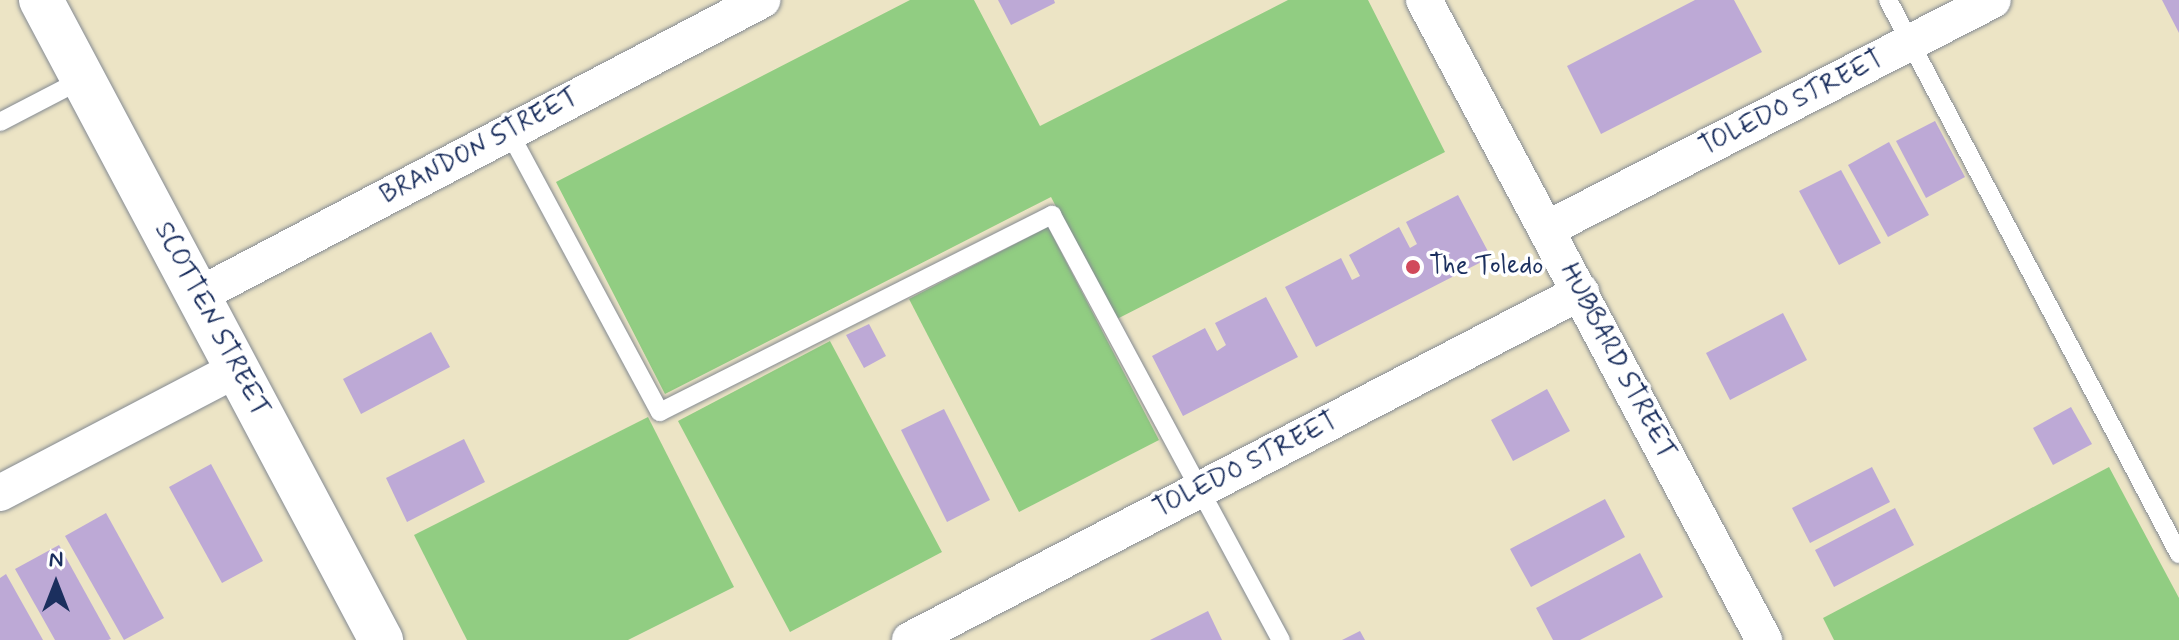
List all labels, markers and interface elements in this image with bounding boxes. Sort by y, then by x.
street label: TOLEDO STREET [1695,44,1889,164]
street label: BRANDON STREET [374,81,586,213]
street label: SCOTTEN STREET [146,216,276,424]
place label: The Toledo [1429,251,1541,283]
street label: HUBBARD STREET [1551,257,1683,467]
marker: The Toledo [1404,258,1422,276]
street label: TOLEDO STREET [1149,406,1343,526]
north arrow [16,544,96,624]
text: N [49,546,63,574]

